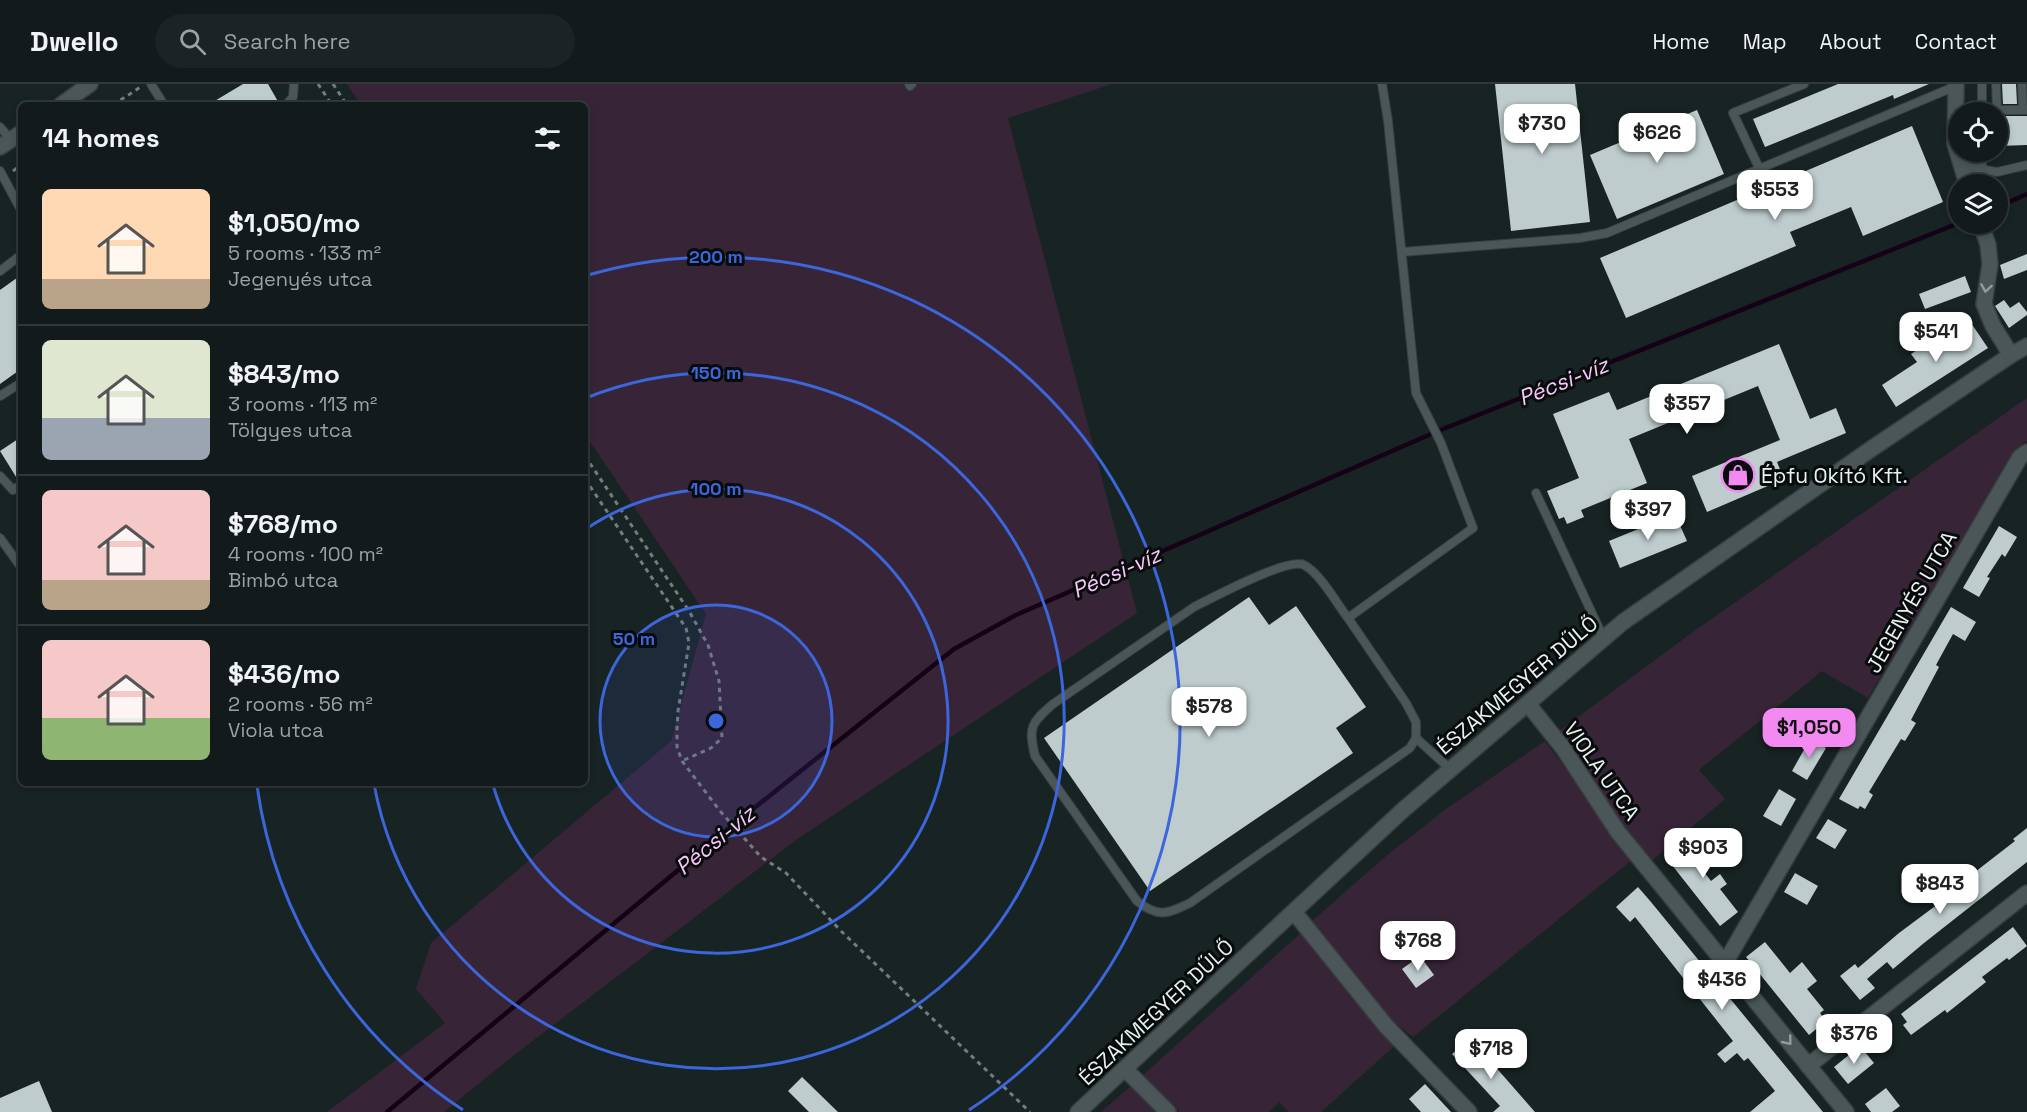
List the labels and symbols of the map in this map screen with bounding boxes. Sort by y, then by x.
pin: $730 [1506,104,1578,155]
pin: $626 [1621,113,1693,164]
pin: $553 [1739,170,1811,221]
text: 200 m [689,245,743,268]
one-way arrow [1981,283,1993,293]
pin: $541 [1900,312,1972,363]
water label: Pécsi-víz [1514,350,1613,412]
text: 150 m [691,361,741,384]
pin: $357 [1651,384,1723,435]
shop icon: Épfu Okító Kft. [1720,457,1756,493]
place label: Épfu Okító Kft. [1761,462,1908,489]
text: 100 m [690,477,742,500]
pin: $397 [1612,490,1684,541]
street label: JEGENYÉS UTCA [1860,526,1962,678]
water label: Pécsi-víz [1067,539,1166,604]
street label: ÉSZAKMEGYER DŰLŐ [1431,610,1603,760]
text: 50 m [613,627,655,650]
pin: $578 [1173,687,1245,738]
pin: $1,050 [1760,708,1858,759]
centre of rings [706,711,726,731]
street label: VIOLA UTCA [1558,716,1646,826]
water label: Pécsi-víz [669,798,762,881]
pin: $903 [1667,828,1739,879]
pin: $843 [1904,864,1976,915]
pin: $768 [1382,921,1454,972]
street label: ÉSZAKMEGYER DŰLŐ [1073,933,1239,1091]
pin: $436 [1686,960,1758,1011]
pin: $376 [1818,1014,1890,1065]
pin: $718 [1455,1029,1527,1080]
one-way arrow [1781,1034,1792,1045]

